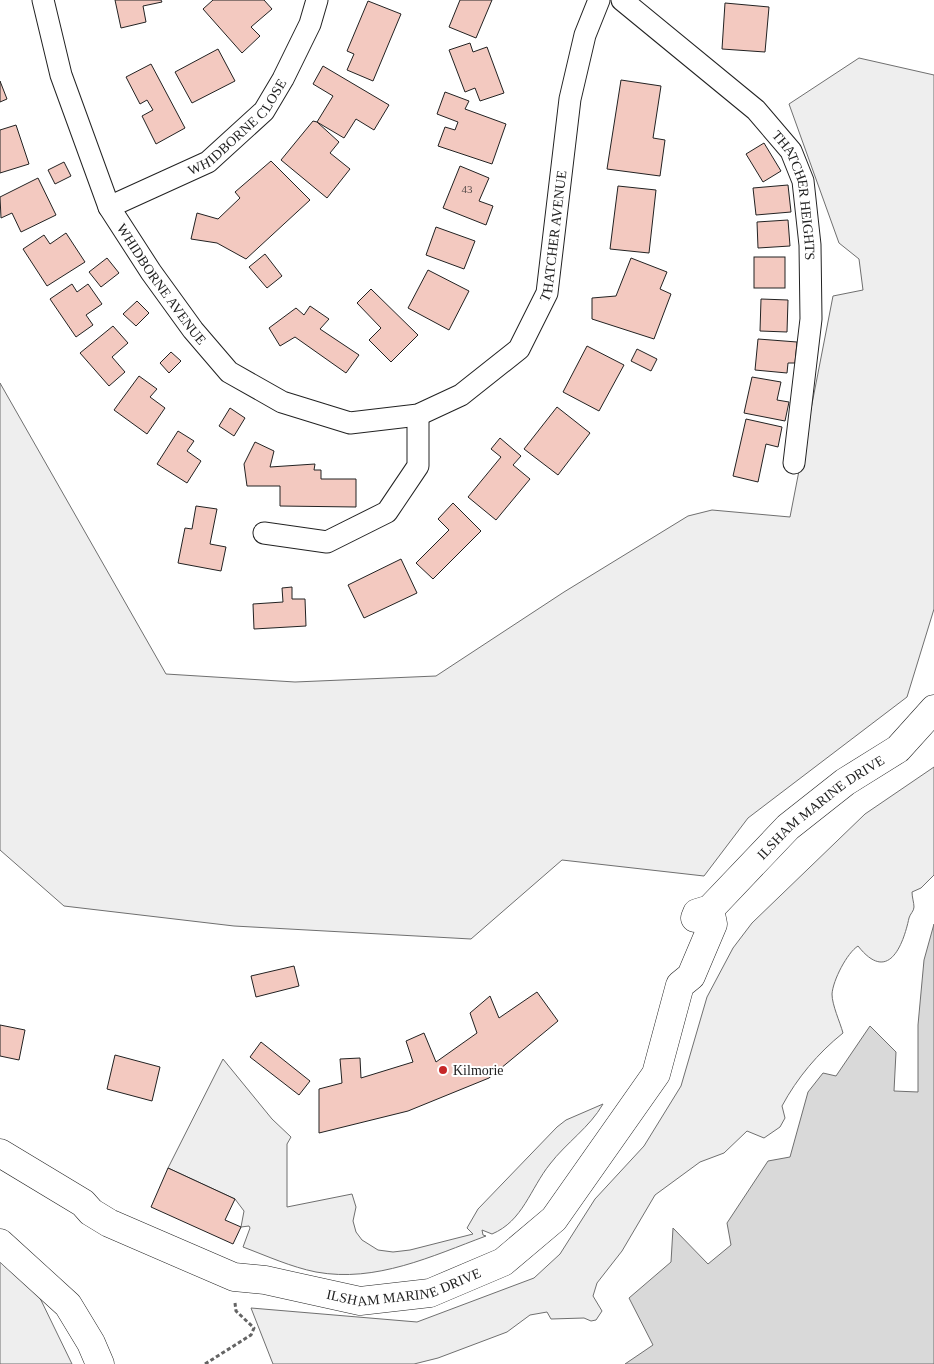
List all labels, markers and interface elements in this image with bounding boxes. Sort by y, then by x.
street label: WHIDBORNE CLOSE [186,76,289,178]
street label: THATCHER HEIGHTS [769,128,817,260]
street label: THATCHER AVENUE [537,170,569,304]
house number: 43 [462,183,473,195]
street label: WHIDBORNE AVENUE [114,221,209,348]
street label: ILSHAM MARINE DRIVE [754,752,887,863]
place label: Kilmorie [453,1063,504,1078]
marker: Kilmorie [437,1064,449,1076]
street label: ILSHAM MARINE DRIVE [325,1265,483,1309]

